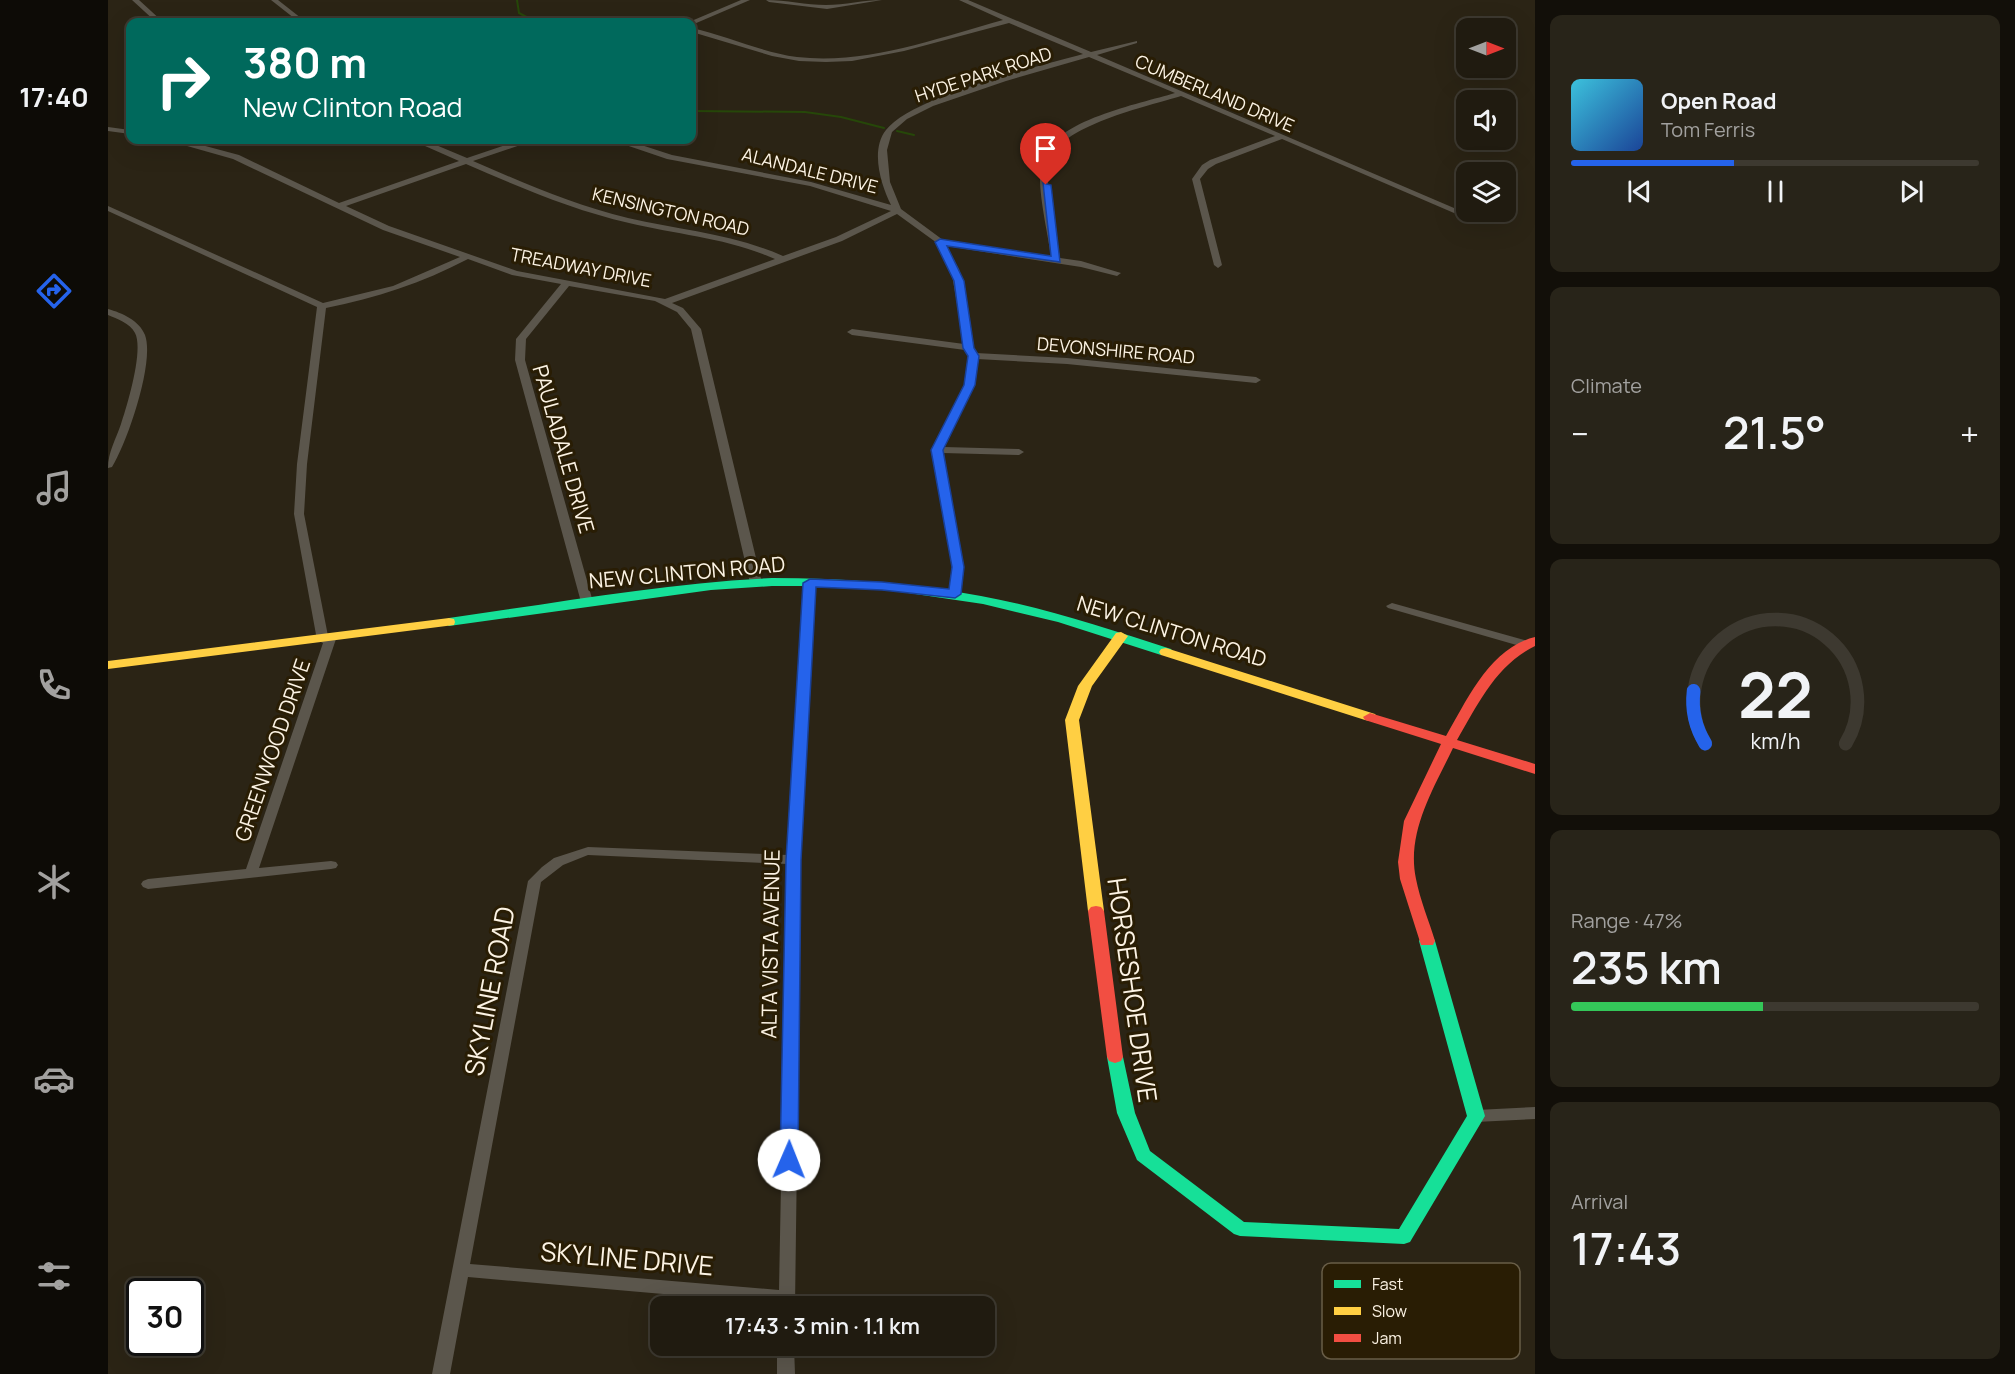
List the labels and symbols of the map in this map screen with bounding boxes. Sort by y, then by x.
north arrow [1456,18,1516,78]
street label: HYDE PARK ROAD [912,41,1054,107]
street label: CUMBERLAND DRIVE [1132,49,1298,137]
pin [1020,123,1071,185]
street label: ALANDALE DRIVE [740,142,880,198]
street label: KENSINGTON ROAD [590,181,752,241]
street label: TREADWAY DRIVE [509,242,653,292]
street label: DEVONSHIRE ROAD [1036,331,1196,369]
street label: PAULADALE DRIVE [527,361,601,537]
street label: NEW CLINTON ROAD [588,549,786,595]
street label: NEW CLINTON ROAD [1074,589,1270,673]
street label: GREENWOOD DRIVE [228,655,316,845]
street label: ALTA VISTA AVENUE [754,849,786,1039]
street label: HORSESHOE DRIVE [1099,875,1167,1105]
street label: SKYLINE ROAD [455,903,523,1079]
position arrow [757,1128,821,1192]
street label: SKYLINE DRIVE [539,1233,715,1283]
legend [1322,1263,1520,1359]
text: Fast [1372,1273,1403,1295]
speed limit sign: 30 [126,1278,204,1356]
text: Slow [1372,1300,1407,1322]
text: Jam [1372,1327,1402,1349]

